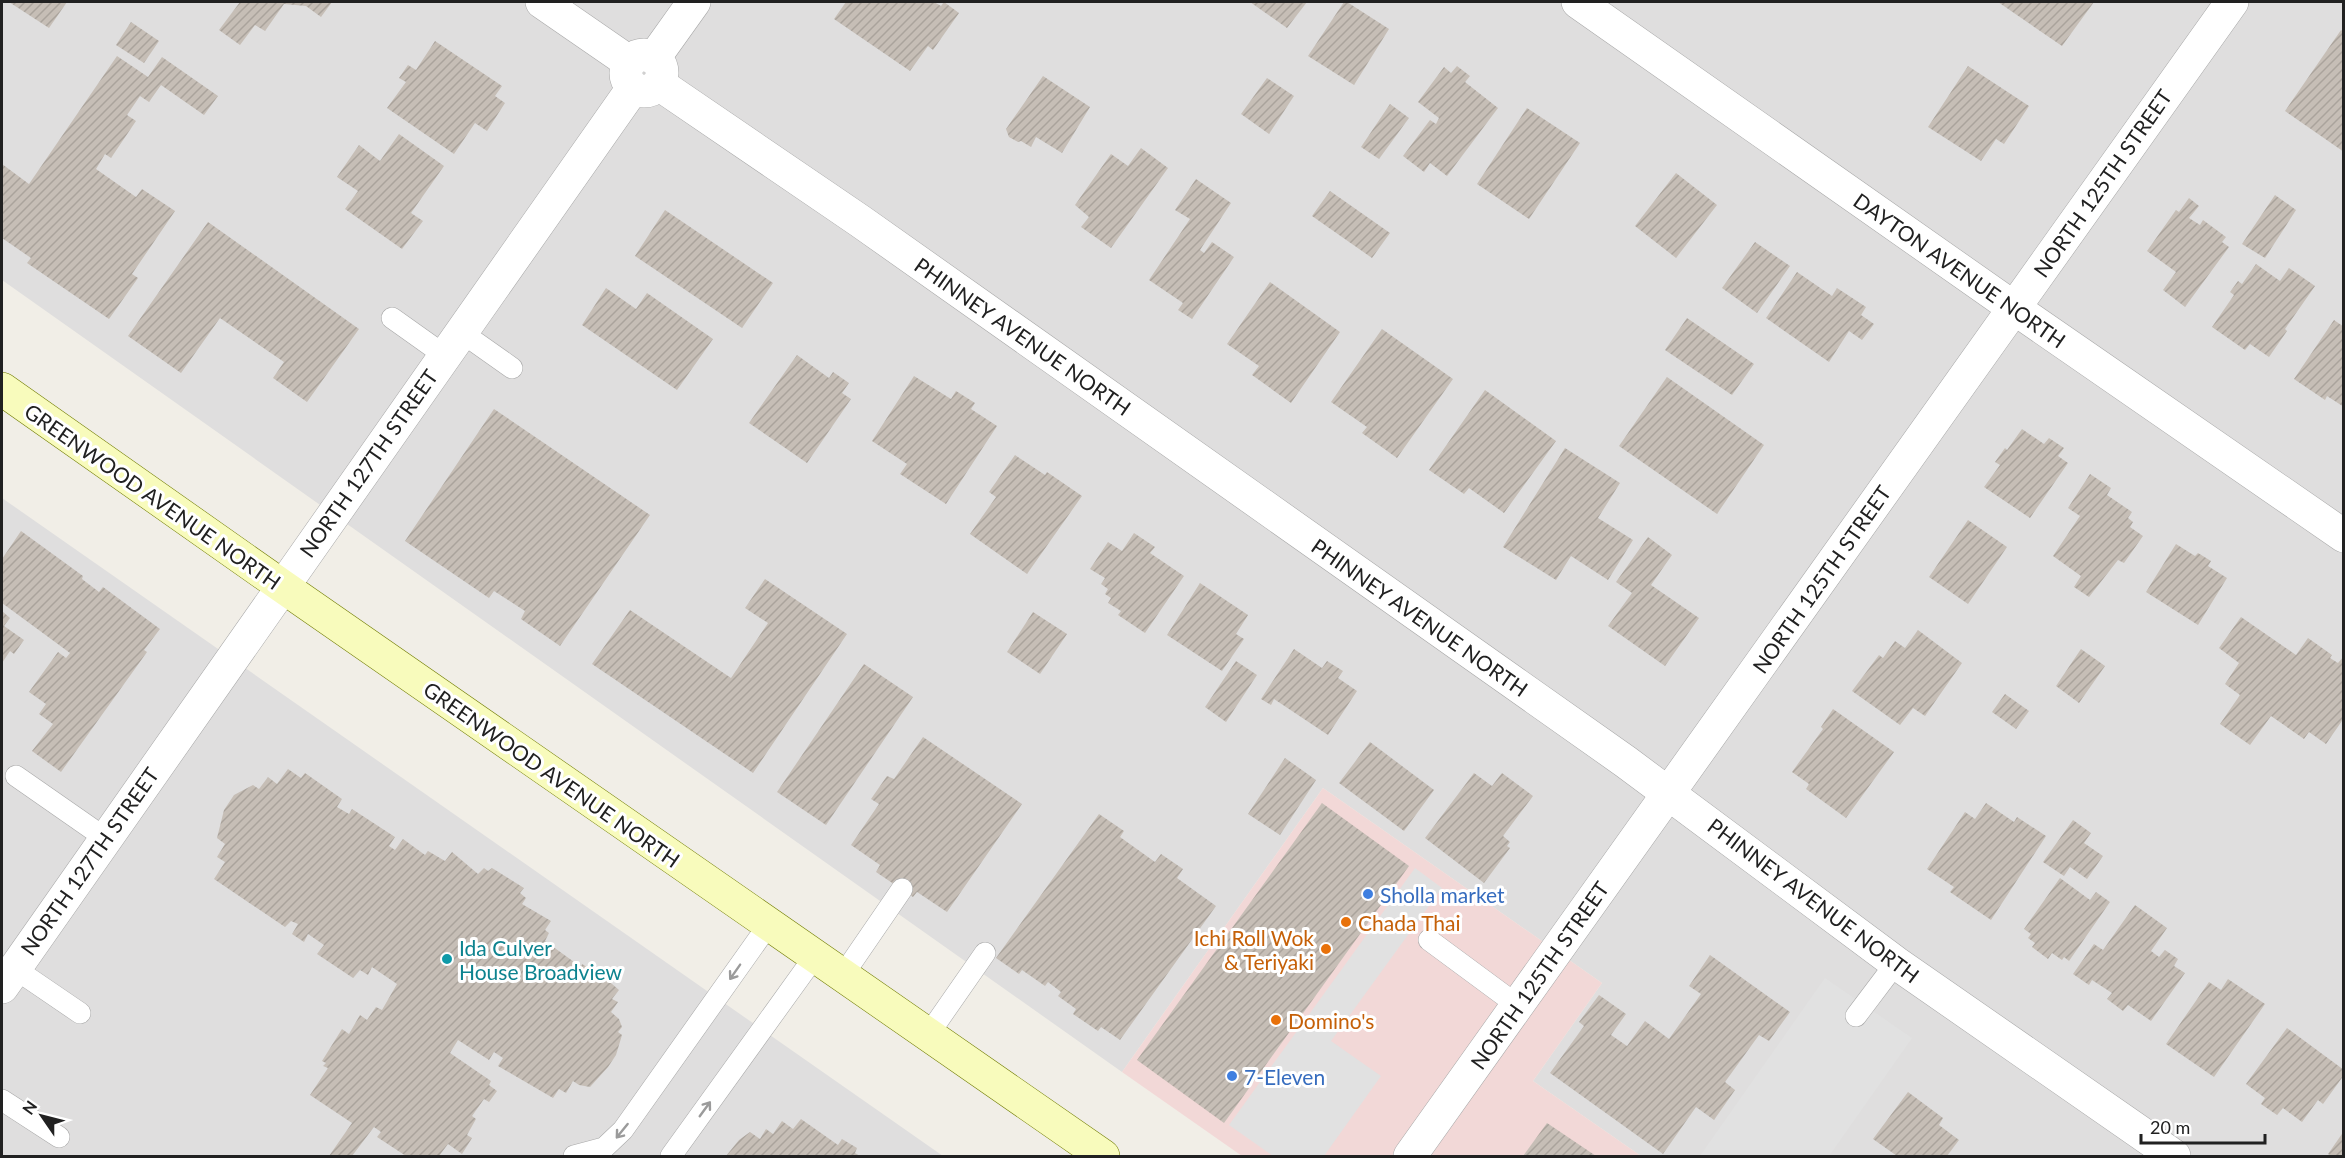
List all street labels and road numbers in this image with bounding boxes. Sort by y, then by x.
street label: NORTH 125TH STREET [2028,84,2177,282]
street label: DAYTON AVENUE NORTH [1849,187,2071,353]
street label: PHINNEY AVENUE NORTH [910,252,1136,420]
street label: NORTH 127TH STREET [294,364,443,562]
street label: GREENWOOD AVENUE NORTH [20,398,286,594]
street label: NORTH 125TH STREET [1747,480,1896,678]
street label: PHINNEY AVENUE NORTH [1307,533,1533,701]
street label: GREENWOOD AVENUE NORTH [419,676,685,872]
street label: NORTH 127TH STREET [15,762,164,960]
street label: PHINNEY AVENUE NORTH [1703,812,1925,988]
street label: NORTH 125TH STREET [1465,876,1614,1074]

